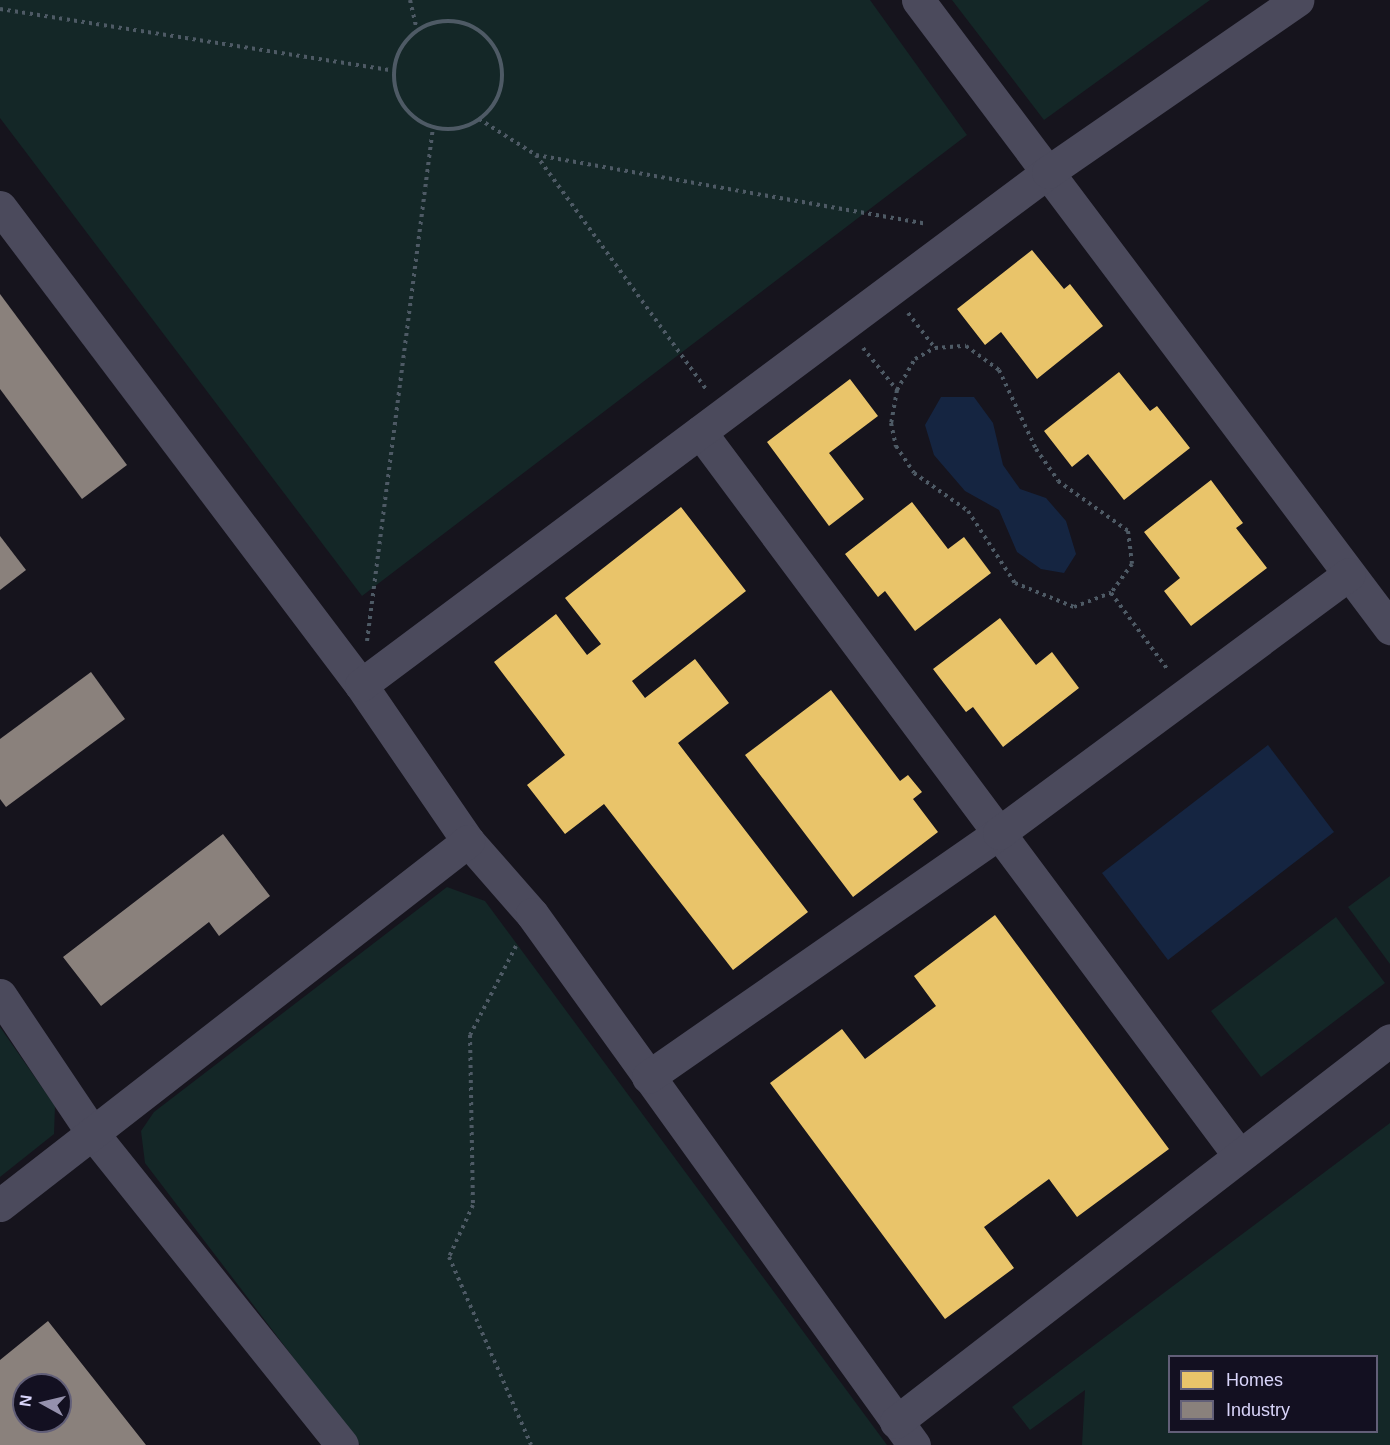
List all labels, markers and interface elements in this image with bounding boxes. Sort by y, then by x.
legend [1168,1355,1378,1433]
text: Homes [1226,1370,1283,1390]
north arrow [12,1373,72,1433]
text: N [16,1394,35,1408]
text: Industry [1226,1400,1290,1420]

